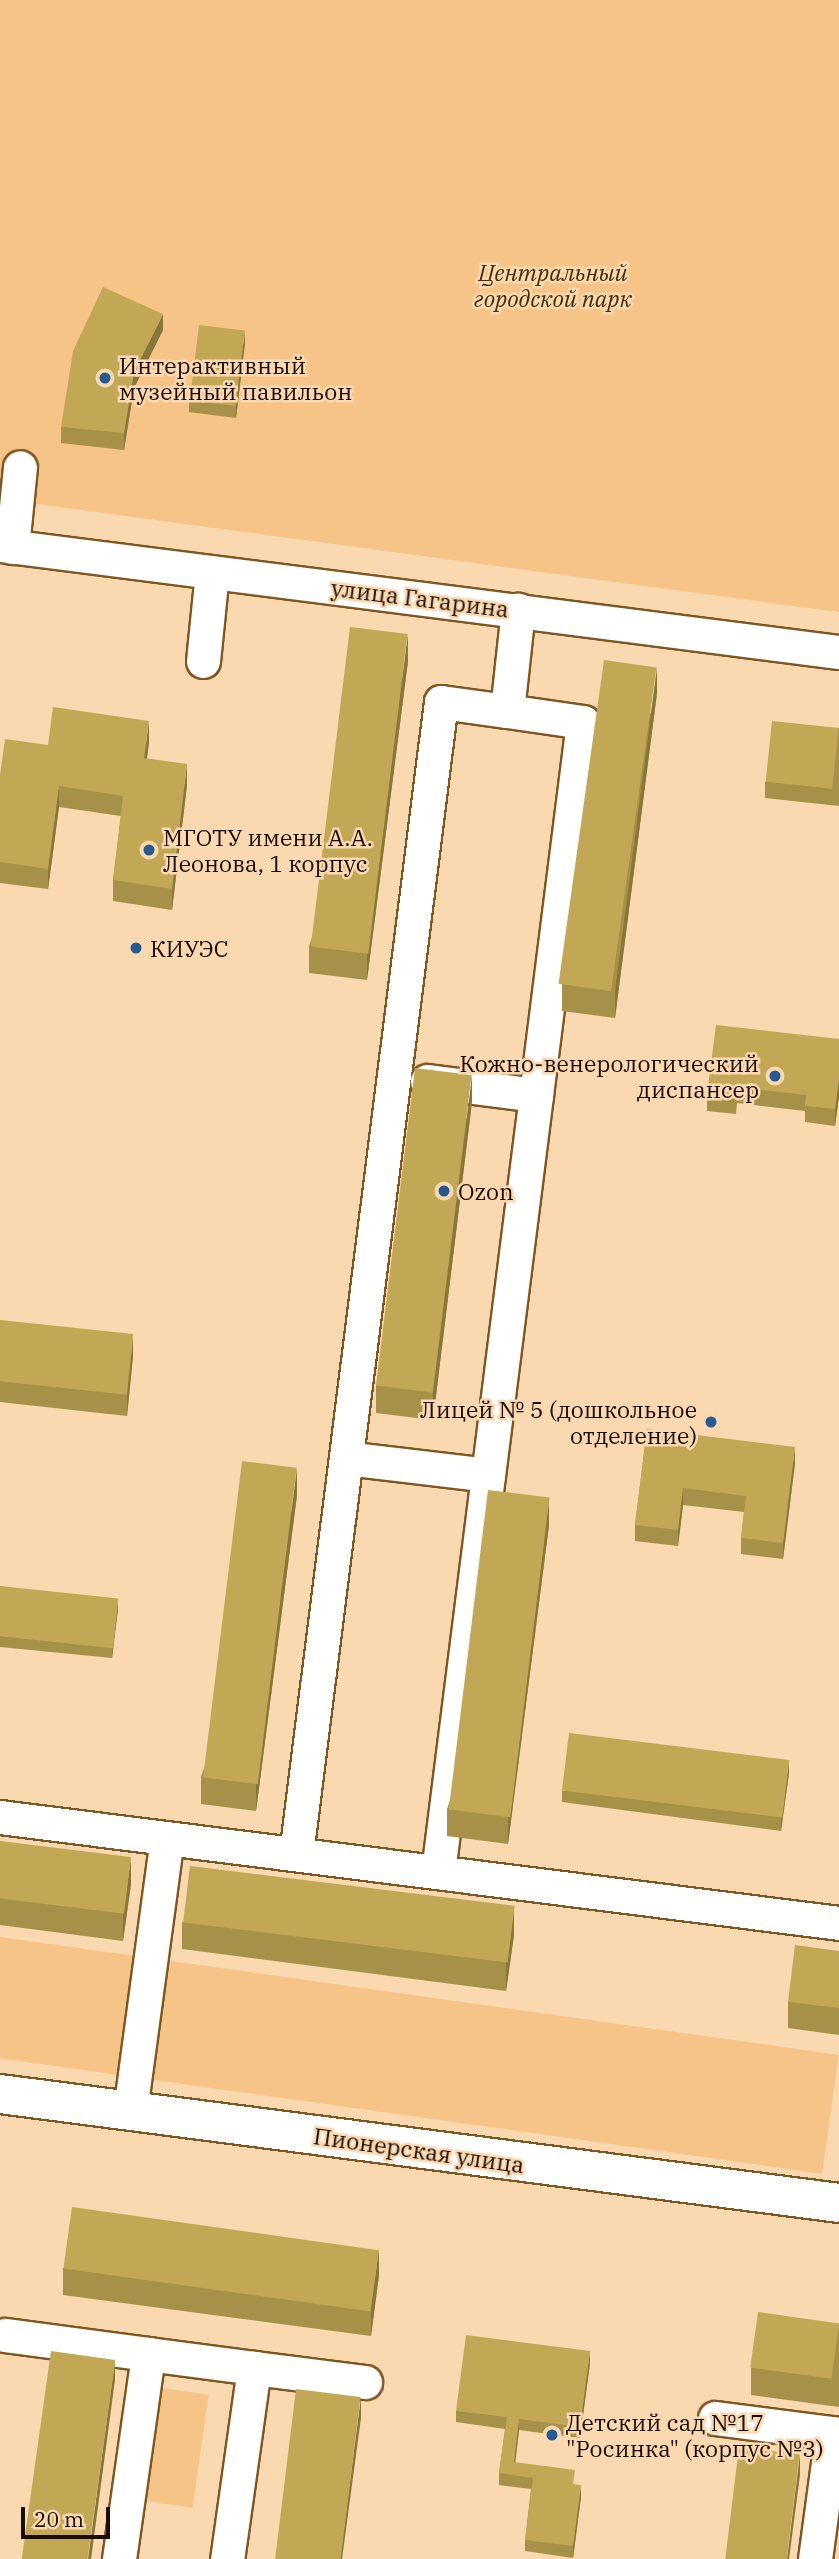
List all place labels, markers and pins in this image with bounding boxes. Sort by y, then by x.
place label: Интерактивный музейный павильон [119,351,352,405]
marker: Интерактивный музейный павильон [97,370,113,386]
place label: МГОТУ имени А.А. Леонова, 1 корпус [163,823,373,877]
marker: МГОТУ имени А.А. Леонова, 1 корпус [141,842,157,858]
place label: КИУЭС [150,934,229,962]
marker: КИУЭС [128,940,144,956]
place label: Кожно-венерологический диспансер [460,1049,759,1103]
marker: Кожно-венерологический диспансер [765,1066,785,1086]
place label: Ozon [458,1177,514,1205]
marker: Ozon [436,1183,452,1199]
place label: Лицей № 5 (дошкольное отделение) [420,1395,697,1449]
marker: Лицей № 5 (дошкольное отделение) [703,1414,719,1430]
place label: Детский сад №17 "Росинка" (корпус №3) [566,2408,824,2462]
marker: Детский сад №17 "Росинка" (корпус №3) [544,2427,560,2443]

